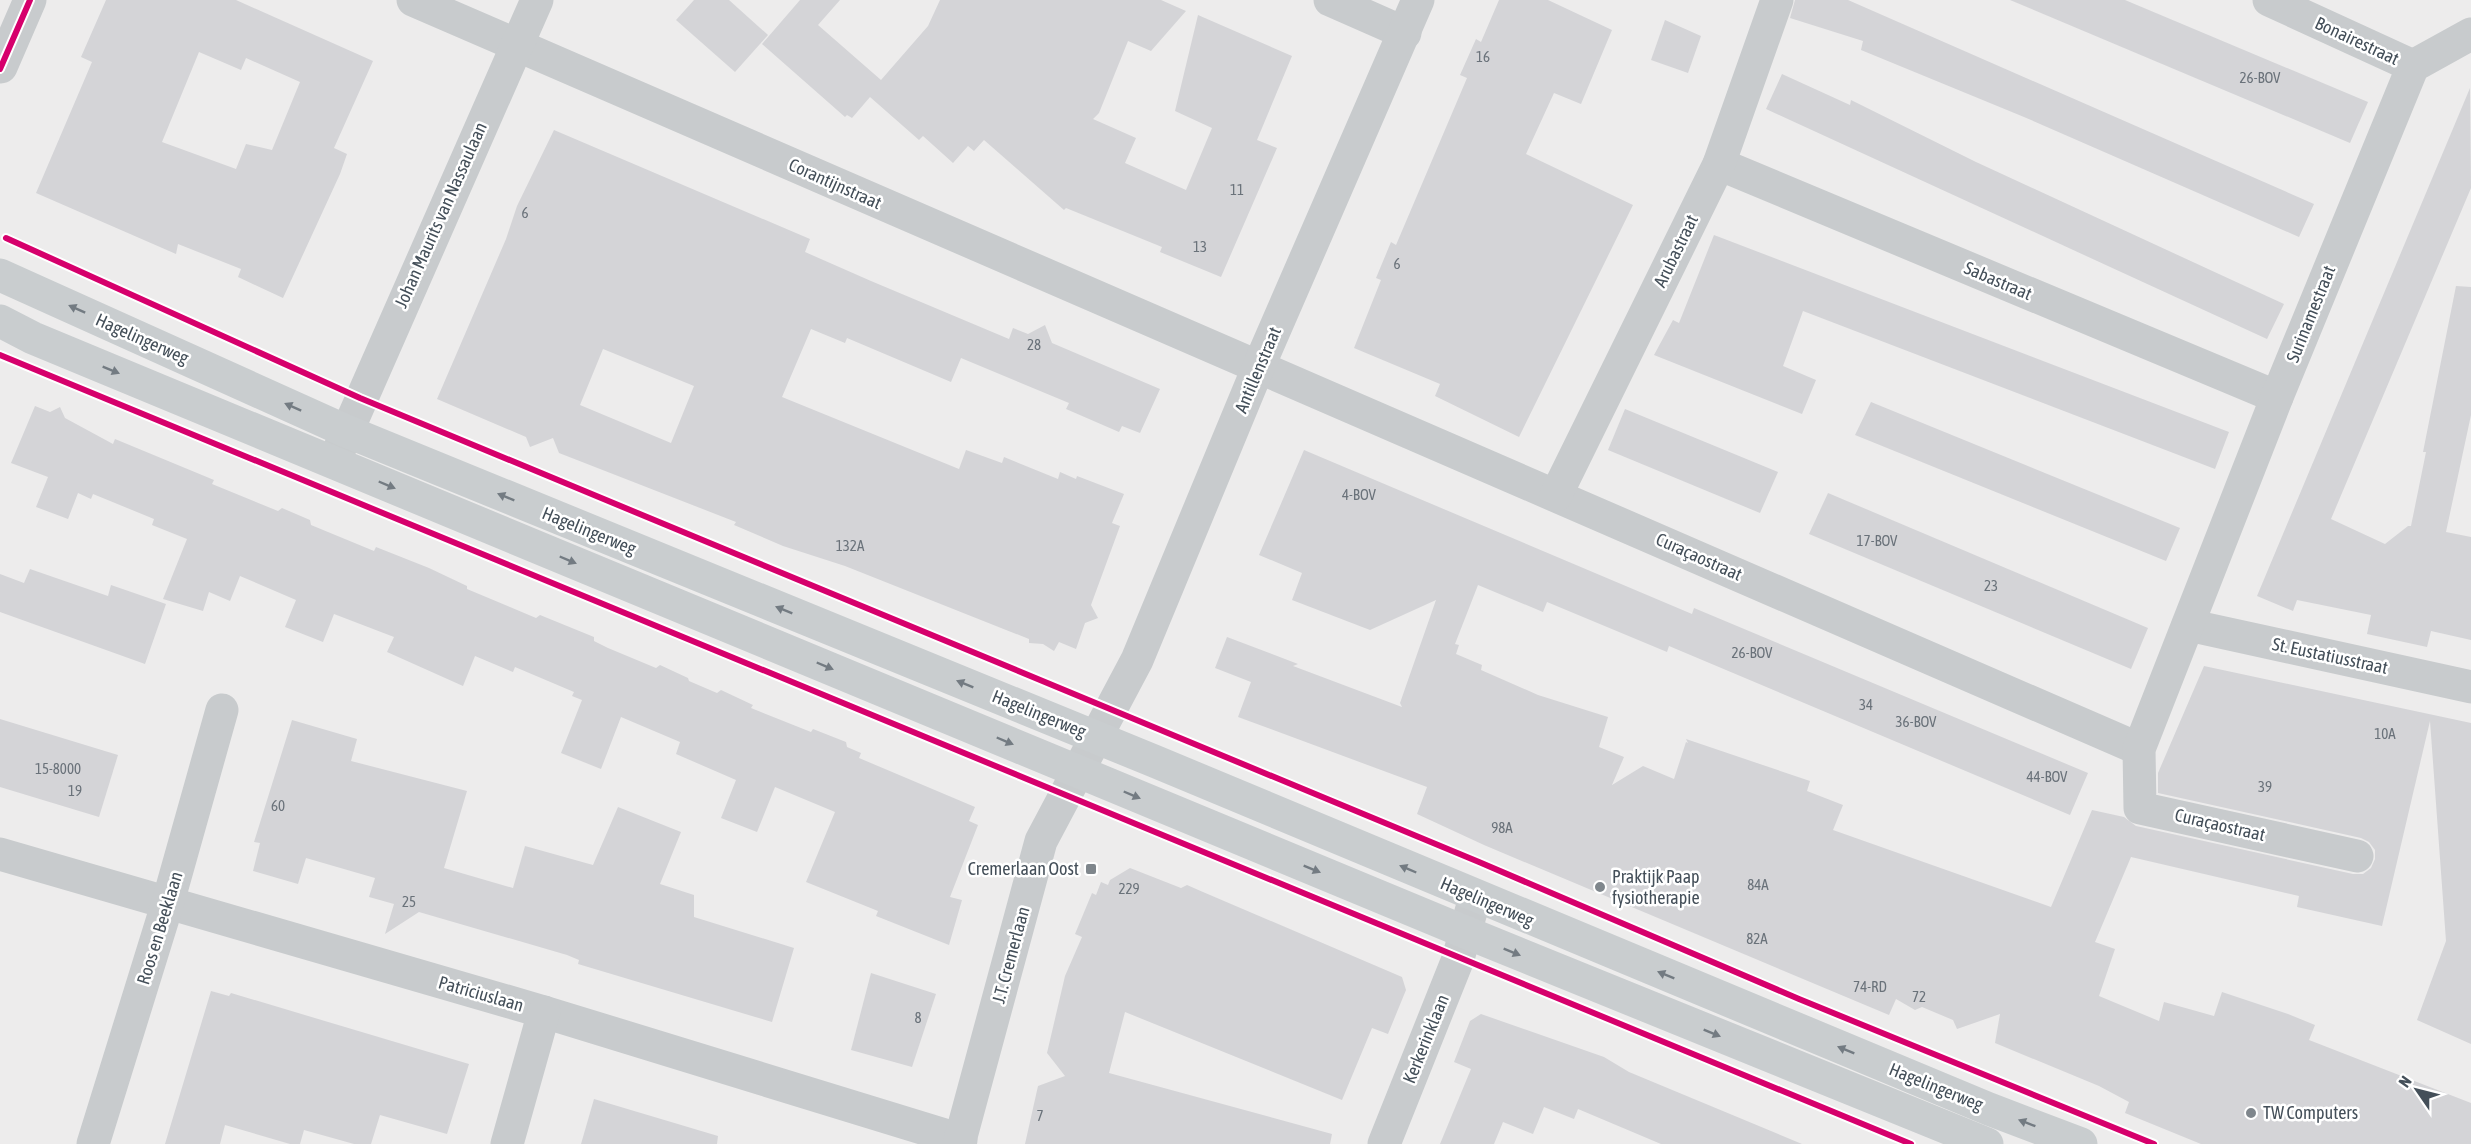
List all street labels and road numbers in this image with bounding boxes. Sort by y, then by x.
street label: Bonairestraat [2312,12,2402,69]
street label: Johan Maurits van Nassaulaan [390,119,491,311]
street label: Corantijnstraat [786,154,885,213]
street label: Arubastraat [1649,211,1702,290]
street label: Sabastraat [1961,257,2035,304]
street label: Surinamestraat [2282,262,2339,365]
street label: Hagelingerweg [93,309,192,368]
street label: Antillenstraat [1230,324,1285,416]
street label: Hagelingerweg [539,502,639,559]
street label: Curaçaostraat [1653,528,1746,585]
street label: St. Eustatiusstraat [2270,633,2390,678]
street label: Hagelingerweg [989,685,1089,742]
street label: Curaçaostraat [2173,804,2267,845]
street label: Roos en Beeklaan [132,869,187,987]
street label: Hagelingerweg [1437,872,1537,931]
street label: J.T. Cremerlaan [987,904,1034,1006]
street label: Patriciuslaan [436,971,526,1016]
street label: Kerkerinklaan [1398,991,1453,1086]
street label: Hagelingerweg [1886,1058,1986,1115]

